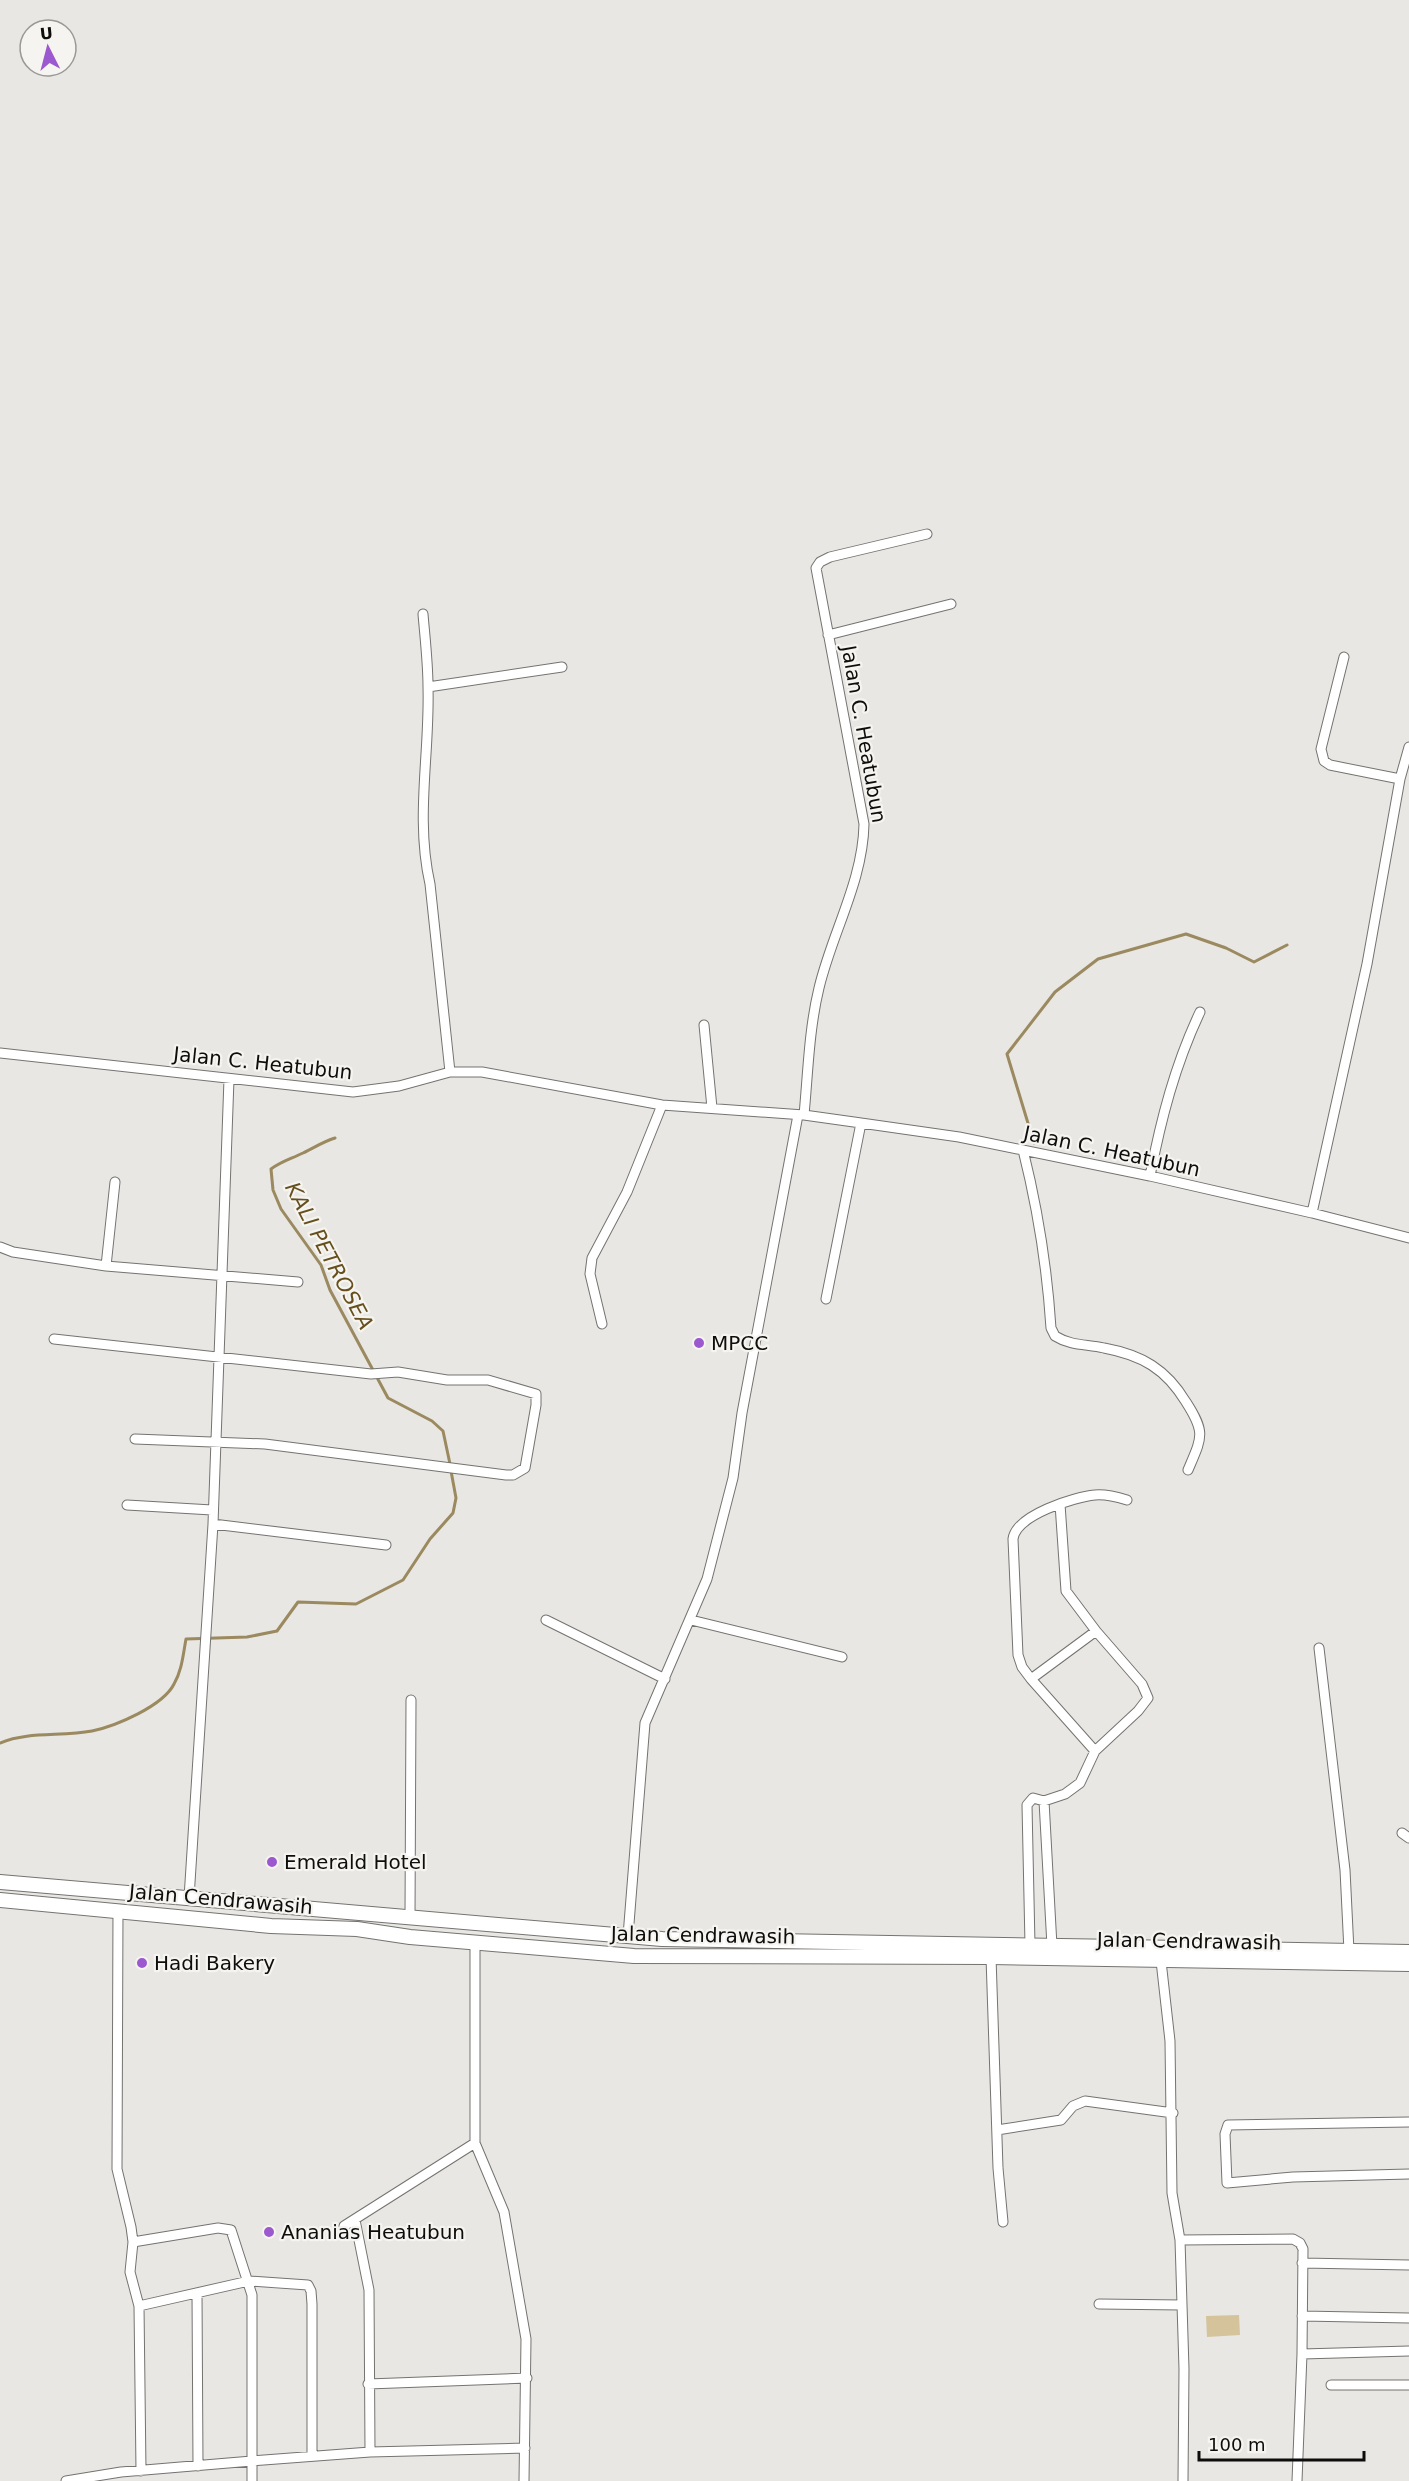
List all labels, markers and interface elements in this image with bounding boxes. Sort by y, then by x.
north arrow [18,18,78,78]
text: U [39,23,54,44]
street label: Jalan C. Heatubun [836,641,891,825]
street label: Jalan C. Heatubun [170,1041,354,1084]
street label: Jalan C. Heatubun [1020,1120,1202,1181]
water label: KALI PETROSEA [280,1178,378,1334]
place label: MPCC [711,1331,768,1355]
marker: MPCC [692,1336,706,1350]
place label: Emerald Hotel [284,1850,427,1874]
marker: Emerald Hotel [265,1855,279,1869]
street label: Jalan Cendrawasih [126,1879,314,1919]
street label: Jalan Cendrawasih [609,1921,795,1949]
street label: Jalan Cendrawasih [1095,1927,1281,1955]
place label: Hadi Bakery [154,1951,275,1975]
marker: Hadi Bakery [135,1956,149,1970]
place label: Ananias Heatubun [281,2220,465,2244]
marker: Ananias Heatubun [262,2225,276,2239]
scale bar [1199,2424,1364,2462]
text: 100 m [1208,2434,1266,2455]

